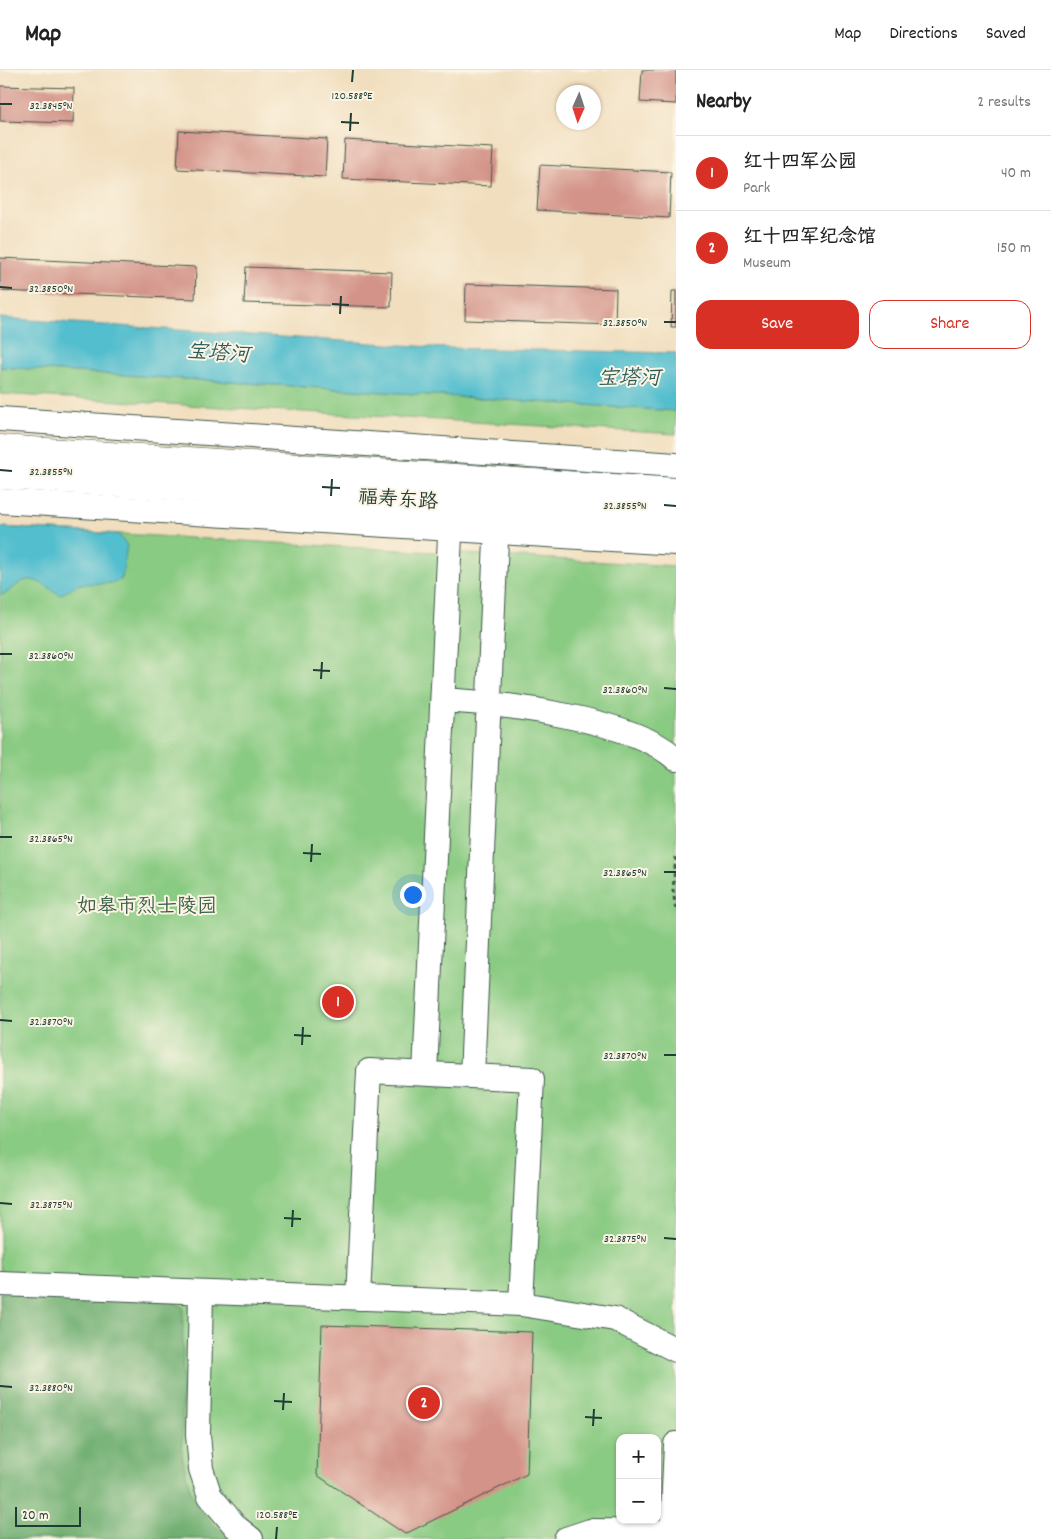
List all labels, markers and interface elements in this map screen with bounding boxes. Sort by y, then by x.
text: Map [25,18,61,52]
text: Map [834,22,861,47]
text: Directions [889,22,958,47]
text: Saved [986,22,1026,47]
north arrow [556,85,601,130]
text: 120.588°E [332,88,373,105]
text: Nearby [696,88,751,118]
text: 2 results [977,91,1031,114]
text: 32.3845°N [29,98,73,115]
text: 红十四军公园 [743,150,857,177]
text: 1 [710,162,714,185]
text: 40 m [1001,162,1031,185]
text: Park [743,177,770,200]
text: 红十四军纪念馆 [743,225,876,252]
text: 2 [709,237,716,260]
text: 150 m [997,237,1031,260]
text: Museum [743,252,791,275]
text: 32.3850°N [29,281,73,298]
button: Save [696,300,859,349]
button: Share [869,300,1031,349]
text: 32.3850°N [603,315,647,332]
water label: 宝塔河 [186,338,253,372]
water label: 宝塔河 [598,365,663,395]
text: 32.3855°N [29,464,73,481]
street label: 福寿东路 [357,484,440,518]
text: 32.3855°N [603,498,647,515]
text: 32.3860°N [29,648,74,665]
text: 32.3860°N [603,682,648,699]
text: 32.3865°N [29,831,73,848]
text: 32.3865°N [603,865,647,882]
your location [400,882,426,908]
park label: 如皋市烈士陵园 [77,894,217,922]
pin: 1 [322,983,354,1021]
text: 32.3870°N [29,1014,73,1031]
text: 32.3870°N [603,1048,647,1065]
text: 32.3875°N [30,1197,72,1214]
text: 32.3875°N [604,1231,646,1248]
text: 32.3880°N [29,1380,73,1397]
pin: 2 [408,1384,440,1422]
map controls [616,1434,661,1524]
button: + [616,1434,661,1479]
button: − [616,1479,661,1524]
scale bar [15,1504,81,1527]
text: 20 m [22,1506,49,1526]
text: 120.588°E [257,1507,298,1524]

